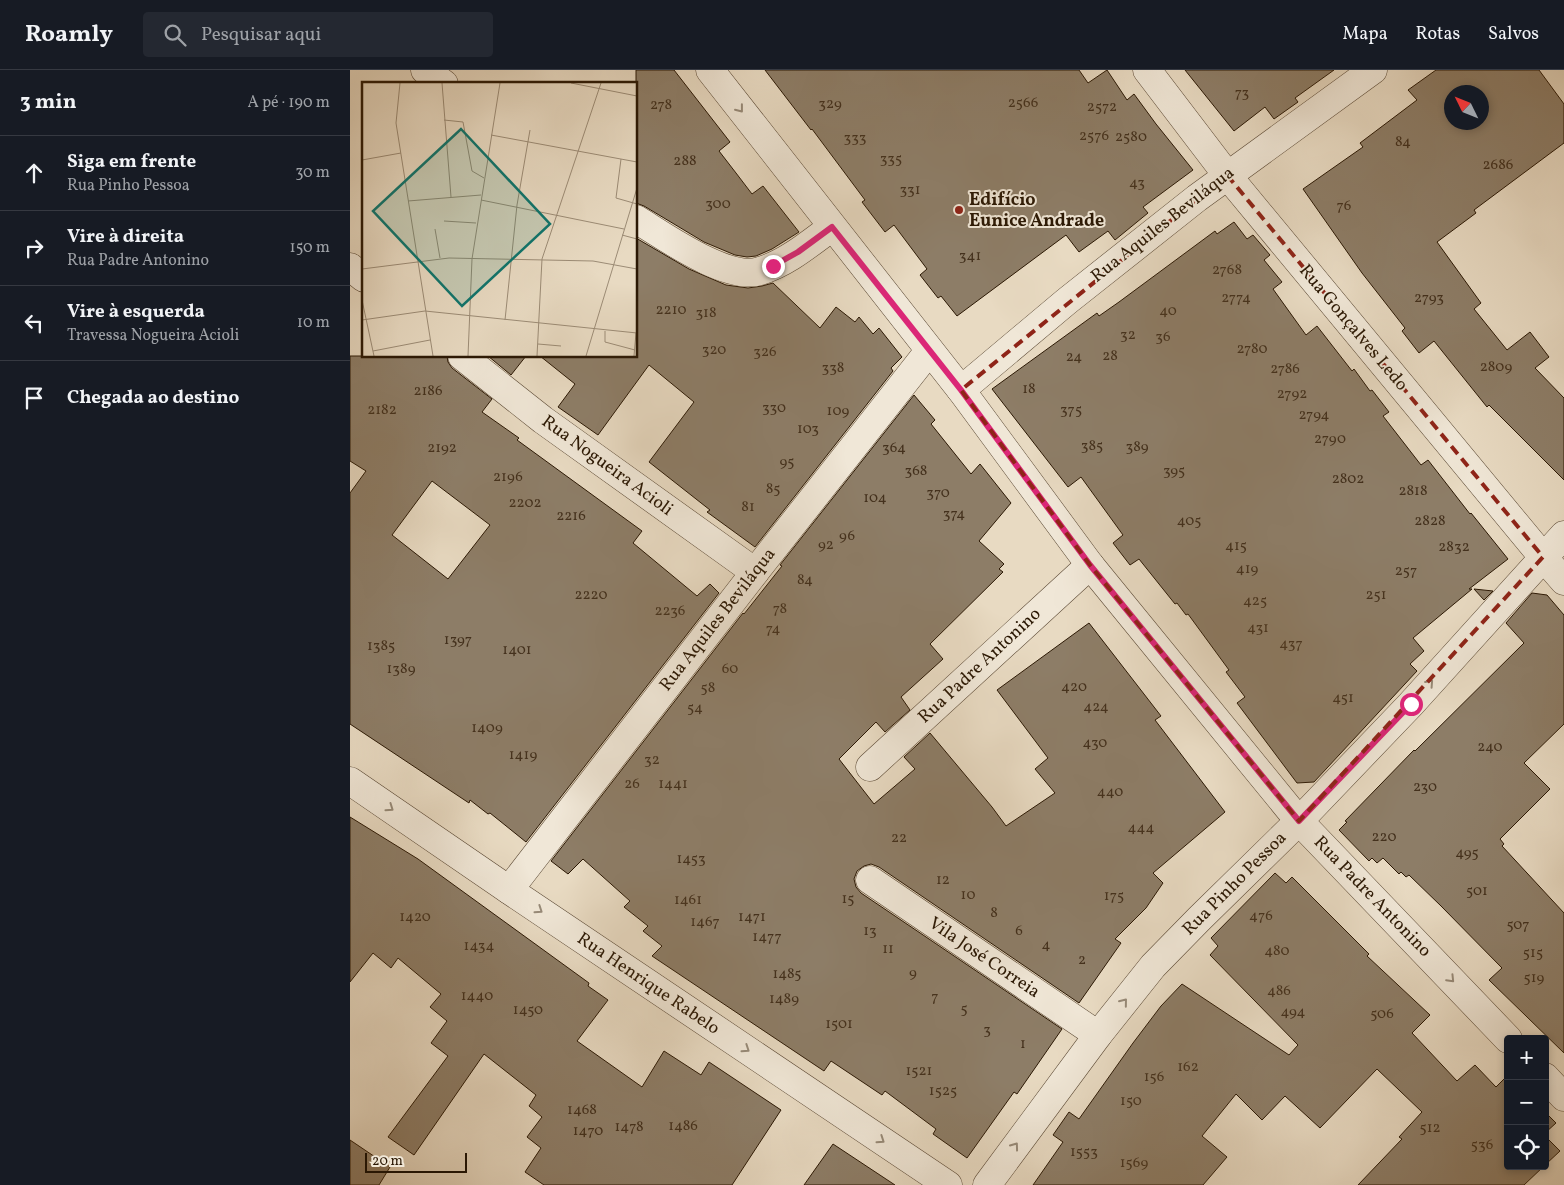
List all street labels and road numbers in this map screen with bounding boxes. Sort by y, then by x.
street label: Rua Aquiles Beviláqua [1086,161,1240,289]
street label: Rua Gonçalves Ledo [1293,259,1413,397]
street label: Rua Nogueira Acioli [536,410,678,522]
street label: Rua Aquiles Beviláqua [654,543,782,697]
street label: Rua Padre Antonino [913,602,1047,730]
street label: Rua Pinho Pessoa [1177,826,1293,942]
street label: Rua Padre Antonino [1307,831,1437,963]
street label: Vila José Correia [923,911,1045,1005]
street label: Rua Henrique Rabelo [572,927,724,1041]

